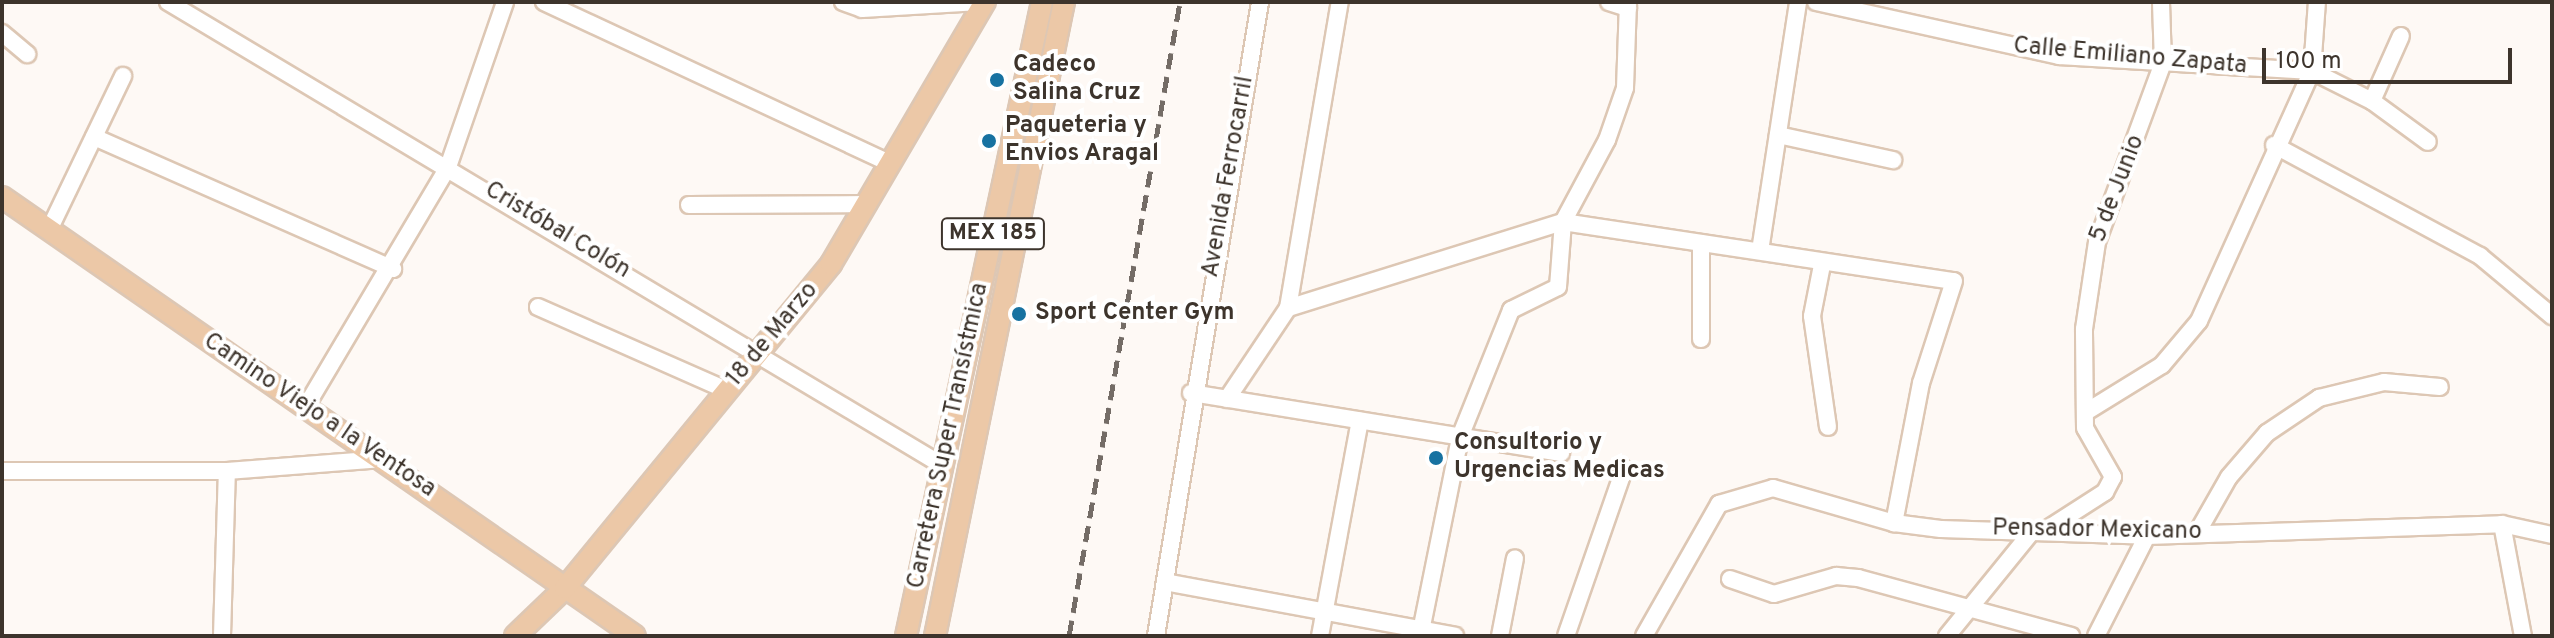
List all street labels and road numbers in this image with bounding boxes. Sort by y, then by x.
street label: Calle Emiliano Zapata [2012,32,2248,82]
street label: Avenida Ferrocarril [1197,74,1261,280]
street label: 5 de Junio [2084,131,2152,247]
street label: Cristóbal Colón [479,176,635,286]
road number: MEX 185 [939,216,1047,252]
street label: 18 de Marzo [721,277,825,393]
street label: Carretera Super Transístmica [902,280,996,592]
street label: Camino Viejo a la Ventosa [197,327,441,505]
street label: Pensador Mexicano [1992,515,2202,547]

